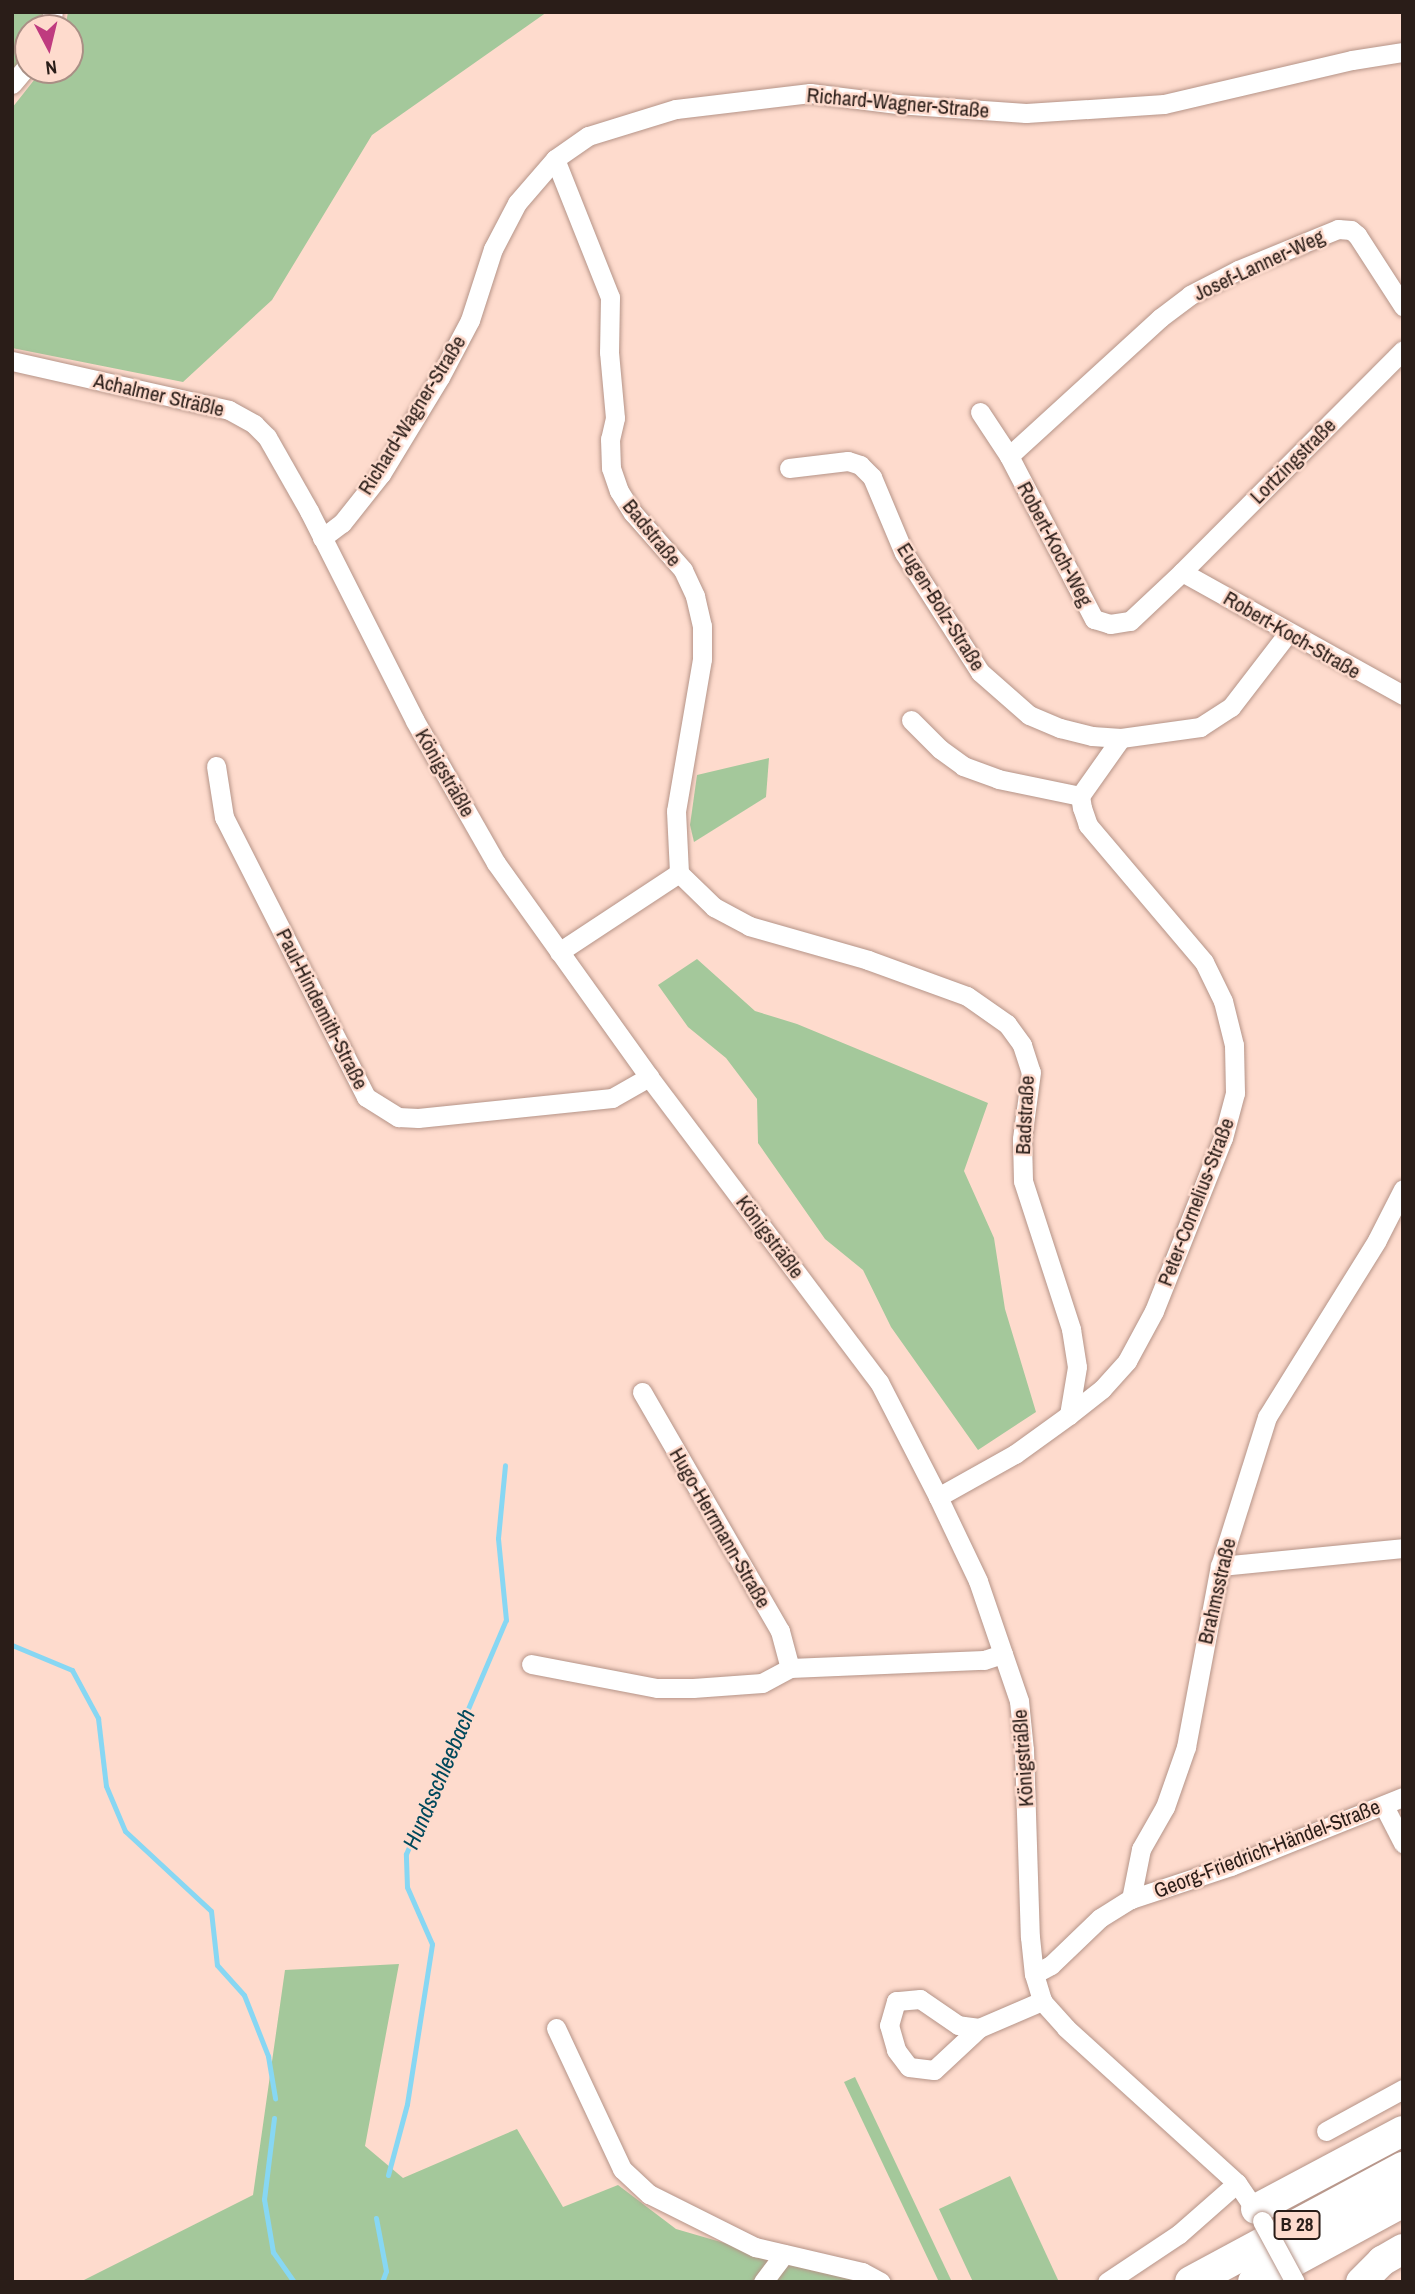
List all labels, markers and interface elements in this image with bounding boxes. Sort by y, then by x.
north arrow [14,14,84,84]
text: N [44,54,58,81]
street label: Richard-Wagner-Straße [806,82,990,124]
street label: Josef-Lanner-Weg [1190,224,1328,306]
street label: Richard-Wagner-Straße [353,331,471,499]
street label: Achalmer Sträßle [91,368,227,422]
street label: Lortzingstraße [1245,413,1341,509]
street label: Robert-Koch-Weg [1012,477,1098,611]
street label: Badstraße [617,494,687,572]
street label: Eugen-Bolz-Straße [892,538,990,676]
street label: Robert-Koch-Straße [1219,586,1365,684]
street label: Königsträßle [410,724,480,822]
street label: Paul-Hindemith-Straße [271,924,373,1094]
street label: Badstraße [1010,1075,1040,1155]
street label: Peter-Cornelius-Straße [1152,1114,1240,1290]
street label: Königsträßle [731,1190,809,1284]
street label: Hugo-Herrmann-Straße [664,1443,776,1613]
street label: Brahmsstraße [1193,1535,1241,1647]
water label: Hundsschleebach [397,1705,481,1853]
street label: Königsträßle [1007,1708,1039,1808]
street label: Georg-Friedrich-Händel-Straße [1150,1794,1384,1904]
road number: B 28 [1272,2210,1322,2240]

